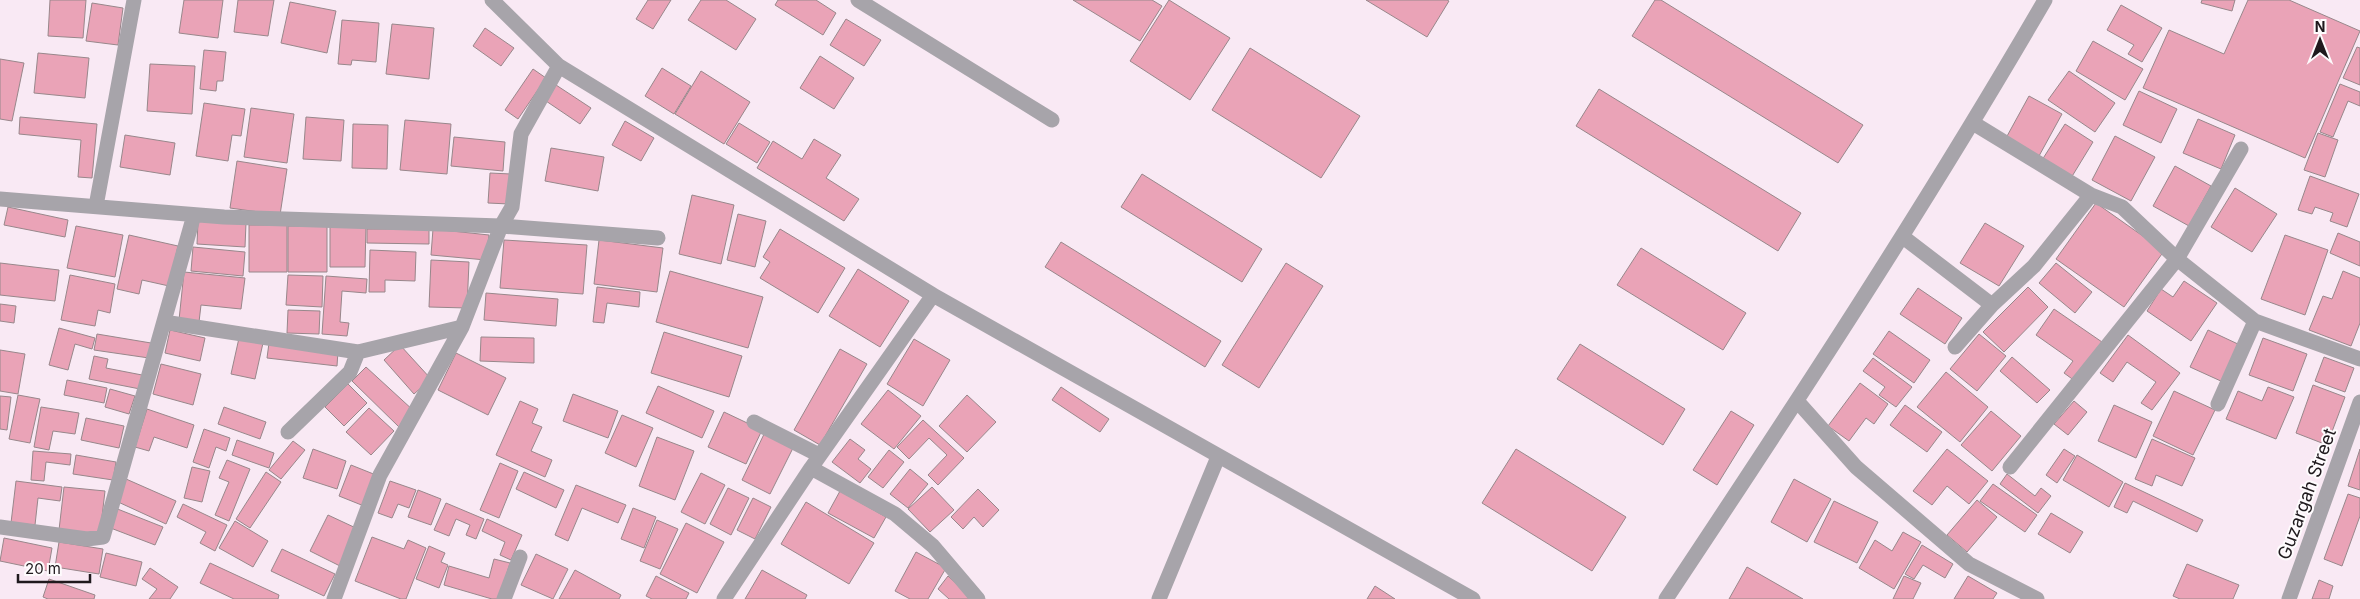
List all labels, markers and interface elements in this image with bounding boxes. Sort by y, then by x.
north arrow [2295,15,2345,65]
text: N [2315,18,2325,35]
street label: Guzargah Street [2273,425,2340,562]
scale bar [18,552,90,584]
text: 20 m [25,559,61,578]

